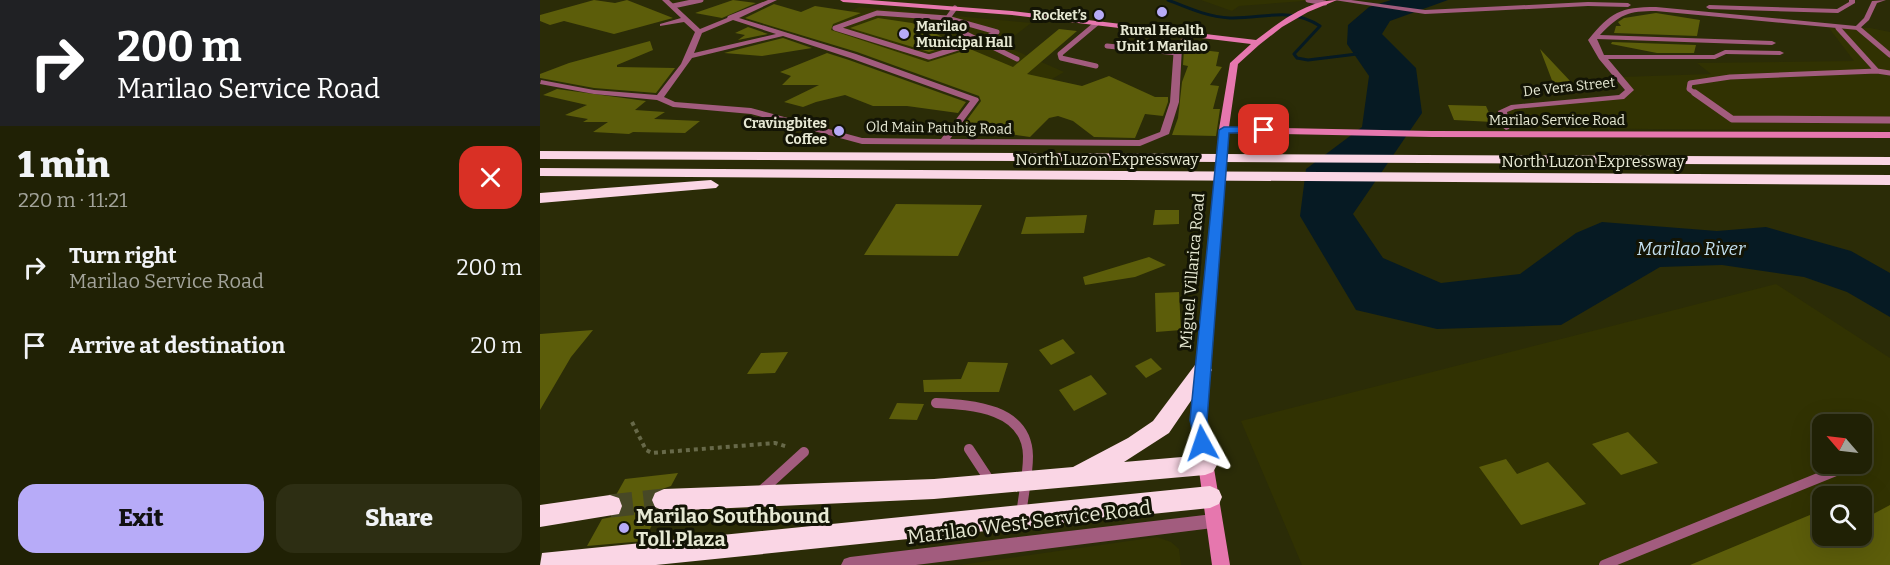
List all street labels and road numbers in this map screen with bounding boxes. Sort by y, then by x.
street label: De Vera Street [1522,74,1616,100]
street label: Marilao Service Road [1489,112,1625,129]
street label: Old Main Patubig Road [866,118,1012,138]
street label: North Luzon Expressway [1015,150,1199,169]
street label: North Luzon Expressway [1501,152,1685,171]
street label: Miguel Villarica Road [1176,192,1208,350]
street label: Marilao West Service Road [906,495,1152,549]

